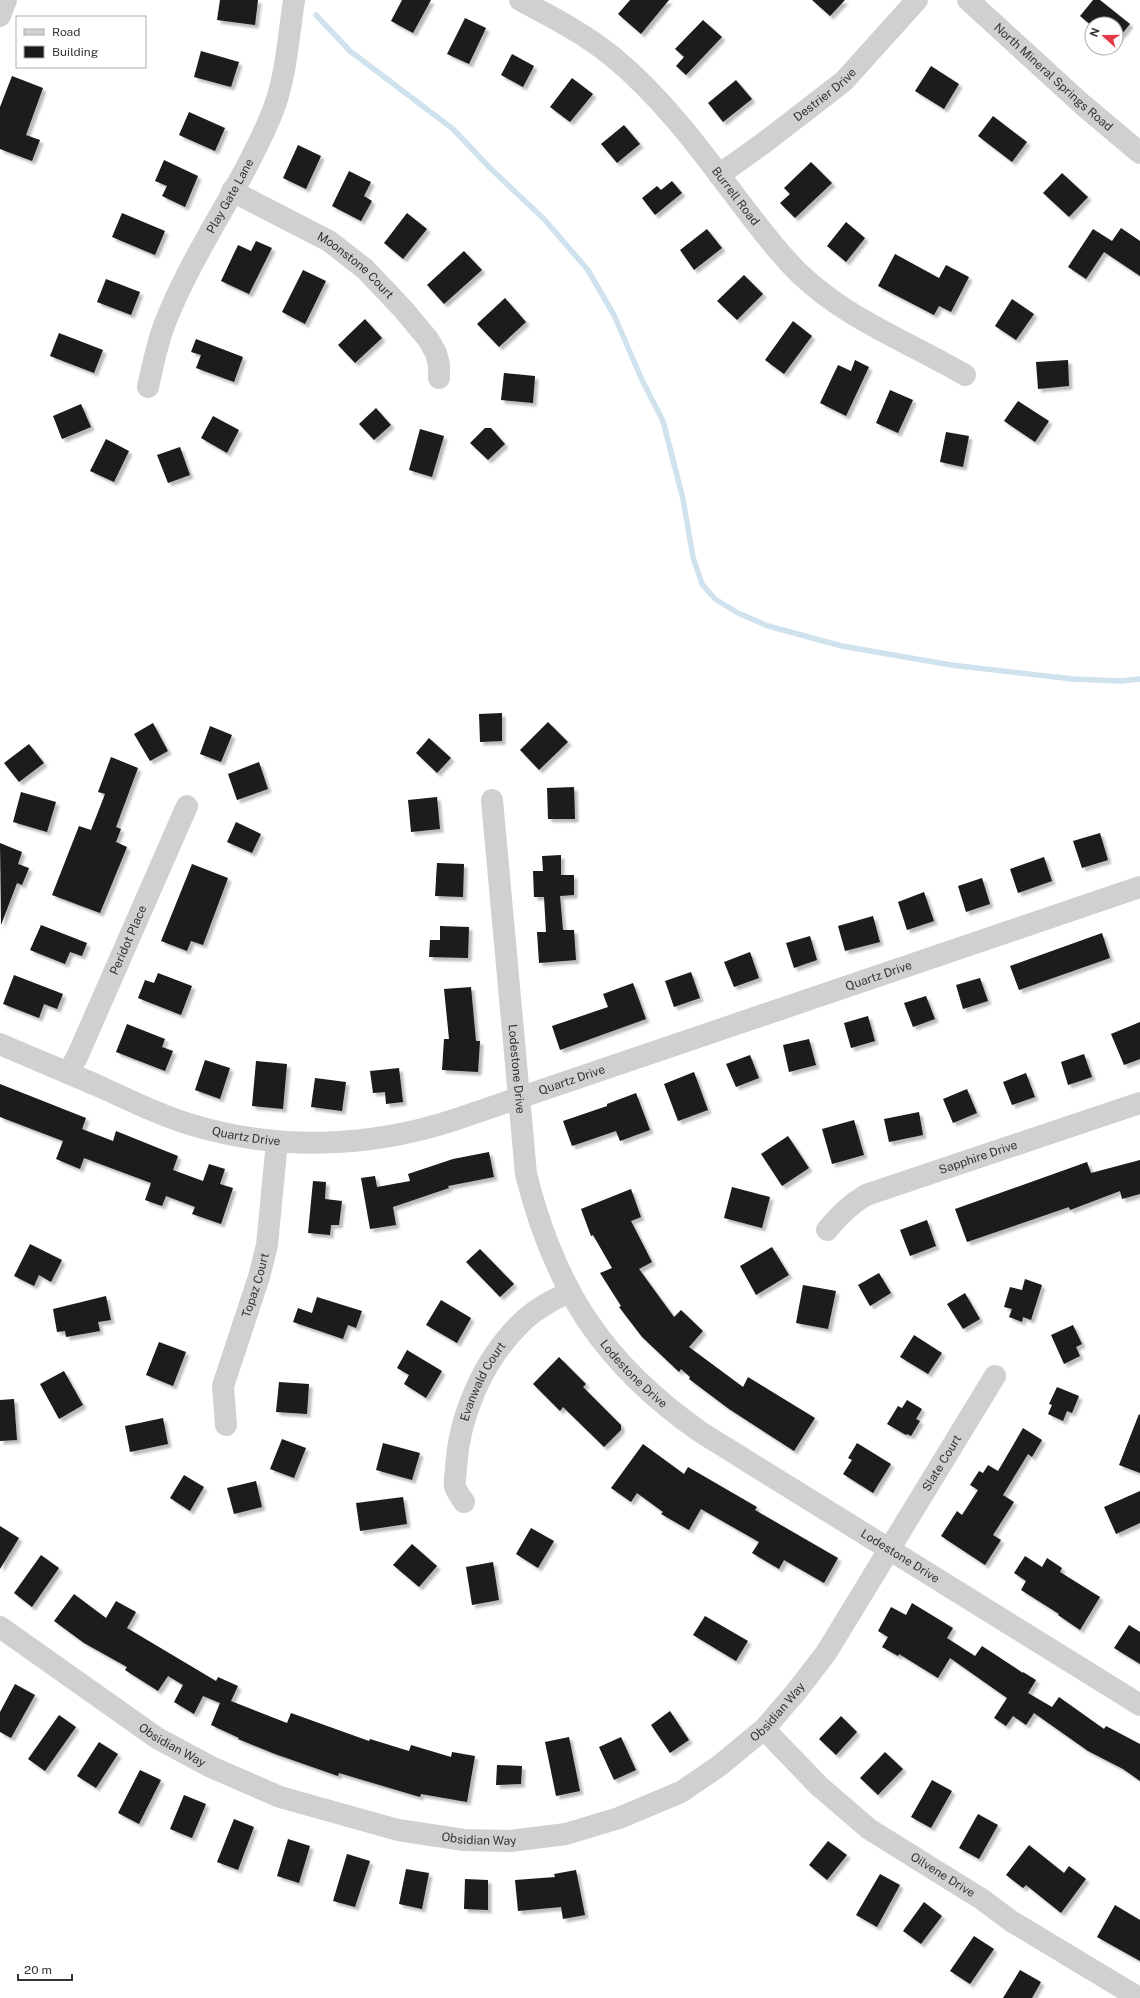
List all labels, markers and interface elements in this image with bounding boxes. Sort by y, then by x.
legend [16,16,146,68]
north arrow [1084,16,1124,56]
street label: North Mineral Springs Road [992,20,1116,134]
text: Road [52,25,80,39]
text: Building [52,45,98,59]
street label: Destrier Drive [791,65,859,124]
street label: Play Gate Lane [204,156,257,236]
street label: Burrell Road [709,164,762,228]
street label: Moonstone Court [315,229,397,302]
street label: Peridot Place [107,903,150,977]
street label: Quartz Drive [844,958,914,994]
street label: Lodestone Drive [505,1023,528,1115]
street label: Quartz Drive [537,1062,607,1098]
street label: Quartz Drive [211,1124,281,1148]
street label: Sapphire Drive [937,1138,1019,1177]
street label: Topaz Court [239,1251,272,1319]
street label: Lodestone Drive [597,1337,670,1411]
street label: Evanwald Court [457,1339,509,1423]
street label: Slate Court [919,1432,965,1494]
street label: Lodestone Drive [858,1526,942,1586]
street label: Obsidian Way [747,1679,808,1745]
street label: Obsidian Way [136,1720,209,1770]
street label: Obsidian Way [441,1830,518,1848]
street label: Oilvene Drive [908,1850,978,1900]
scale bar [18,1956,72,1982]
text: 20 m [24,1963,52,1977]

